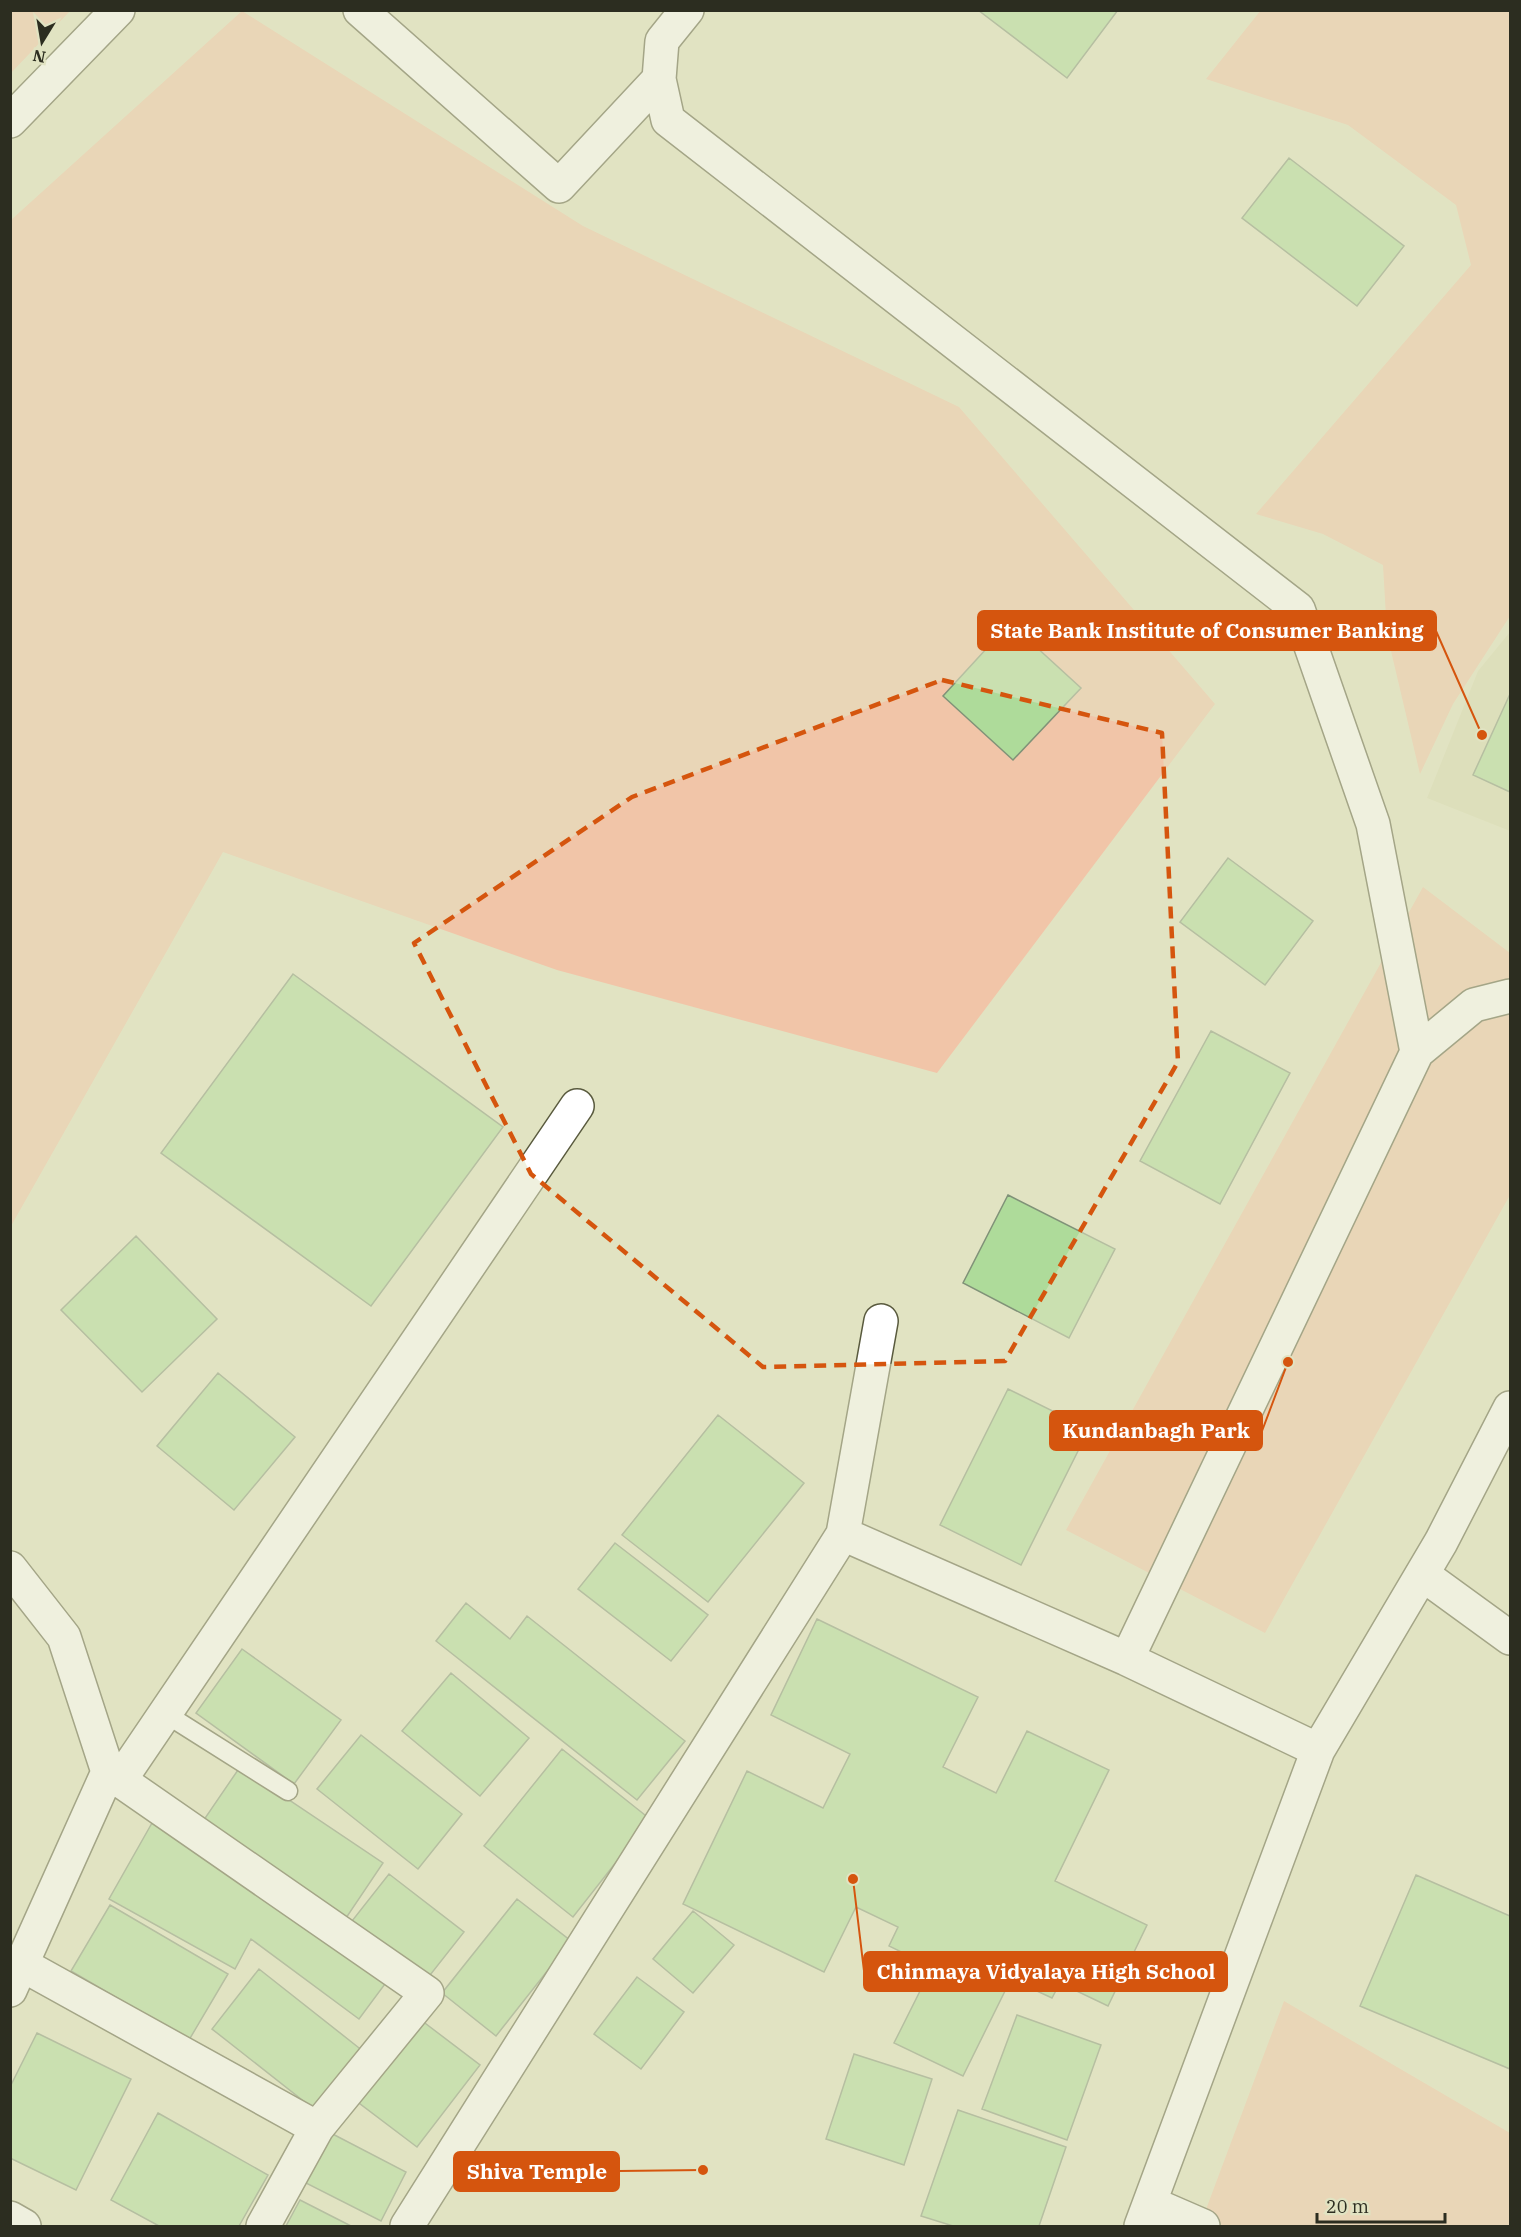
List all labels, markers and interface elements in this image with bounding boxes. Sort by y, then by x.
north arrow [12,12,72,72]
text: N [31,46,47,68]
callout: State Bank Institute of Consumer Banking [978,611,1436,650]
text: State Bank Institute of Consumer Banking [990,616,1425,644]
callout: Kundanbagh Park [1050,1411,1262,1450]
text: Kundanbagh Park [1062,1416,1250,1444]
callout: Chinmaya Vidyalaya High School [864,1952,1227,1991]
text: Chinmaya Vidyalaya High School [877,1957,1216,1985]
callout: Shiva Temple [454,2152,619,2191]
text: Shiva Temple [467,2157,607,2185]
scale bar [1317,2186,1444,2224]
text: 20 m [1326,2195,1369,2218]

